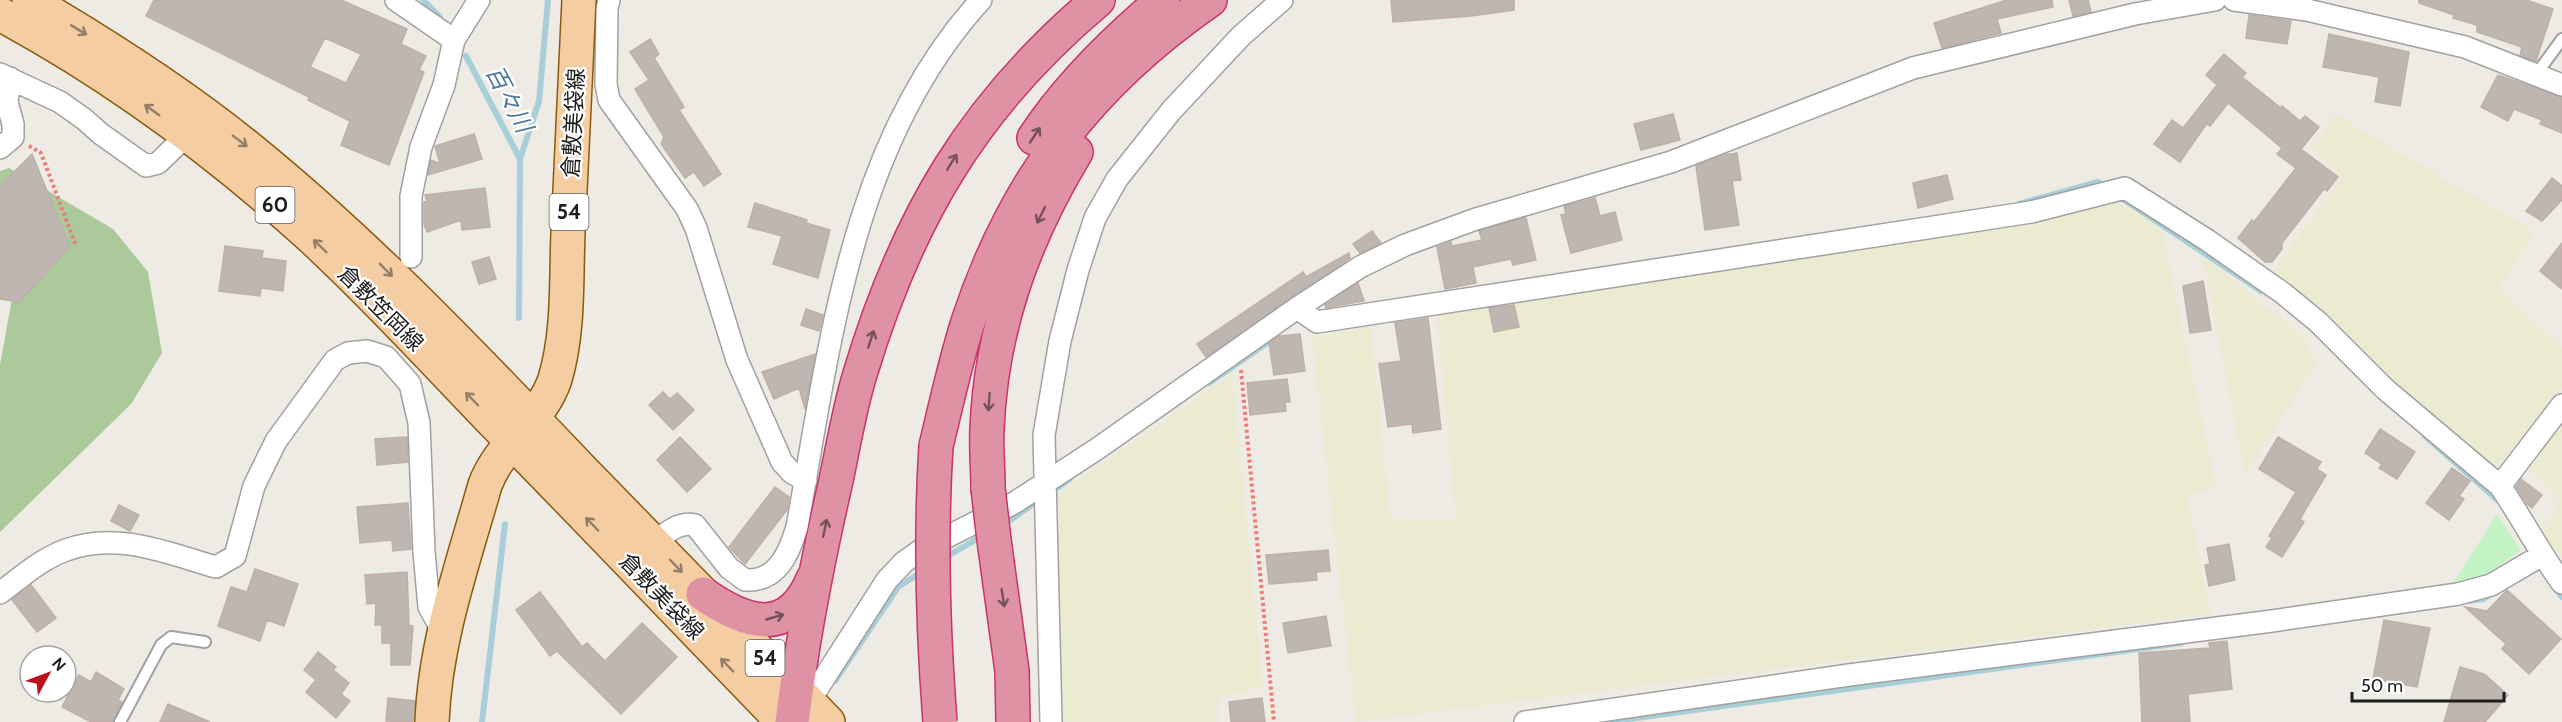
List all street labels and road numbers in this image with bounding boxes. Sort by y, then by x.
street label: 倉敷美袋線 [557,67,590,179]
road number: 60 [256,187,294,223]
road number: 54 [550,194,588,230]
street label: 倉敷笠岡線 [332,260,429,357]
street label: 倉敷美袋線 [614,547,710,645]
road number: 54 [746,640,784,676]

